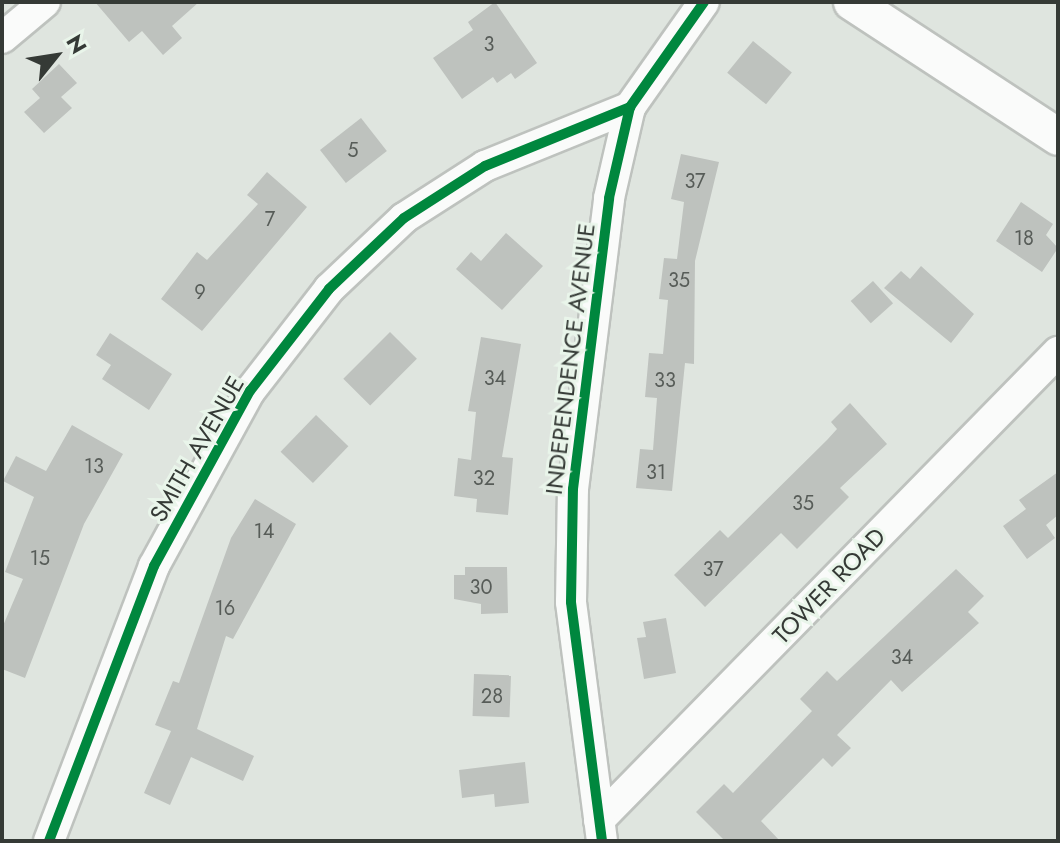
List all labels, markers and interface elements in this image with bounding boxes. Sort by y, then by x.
north arrow [16,16,96,96]
text: N [59,28,95,60]
house number: 3 [484,32,494,56]
house number: 5 [347,138,359,162]
house number: 37 [684,169,706,193]
house number: 7 [265,207,275,231]
street label: INDEPENDENCE AVENUE [539,222,601,496]
house number: 18 [1014,226,1034,250]
house number: 35 [668,268,690,292]
house number: 9 [194,280,206,304]
house number: 34 [484,366,506,390]
house number: 33 [654,368,676,392]
street label: SMITH AVENUE [144,371,250,527]
house number: 13 [84,454,104,478]
house number: 31 [646,460,666,484]
house number: 32 [473,466,495,490]
house number: 35 [792,491,814,515]
house number: 14 [254,519,274,543]
street label: TOWER ROAD [767,522,891,650]
house number: 15 [30,546,50,570]
house number: 37 [702,557,724,581]
house number: 30 [470,575,492,599]
house number: 16 [215,596,235,620]
house number: 34 [891,645,913,669]
house number: 28 [481,684,503,708]

